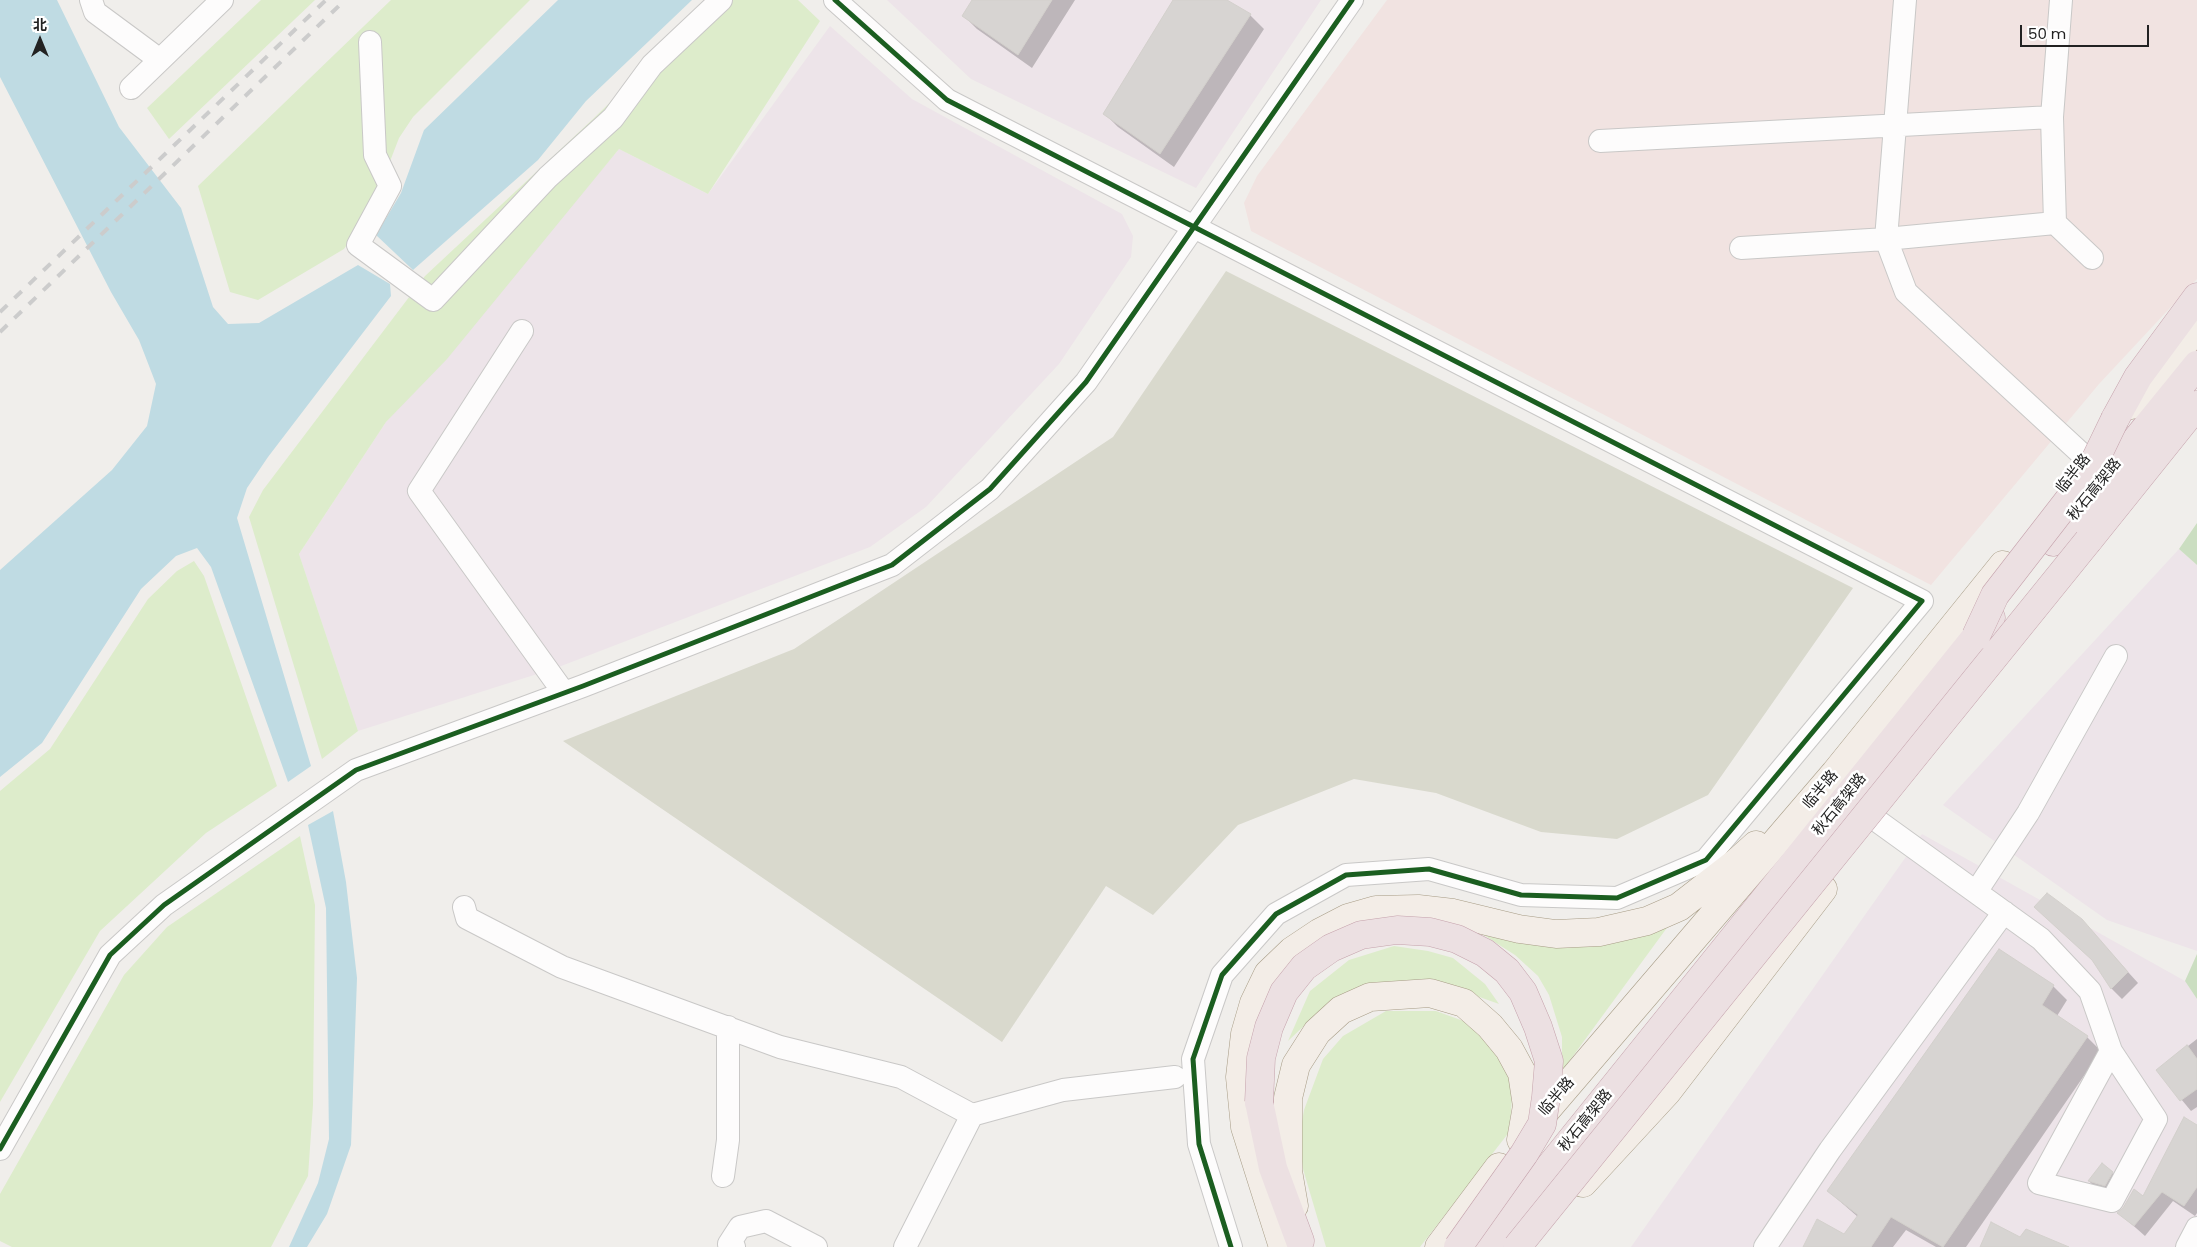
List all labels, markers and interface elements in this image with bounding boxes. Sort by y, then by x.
north arrow [15,15,65,65]
text: 北 [33,15,47,35]
scale bar [2022,15,2151,47]
text: 50 m [2028,23,2066,44]
street label: 临半路 [2053,451,2095,497]
street label: 秋石高架路 [2064,455,2126,525]
street label: 临半路 [1800,767,1842,813]
street label: 秋石高架路 [1809,770,1871,840]
street label: 临半路 [1535,1074,1579,1120]
street label: 秋石高架路 [1555,1086,1617,1156]

